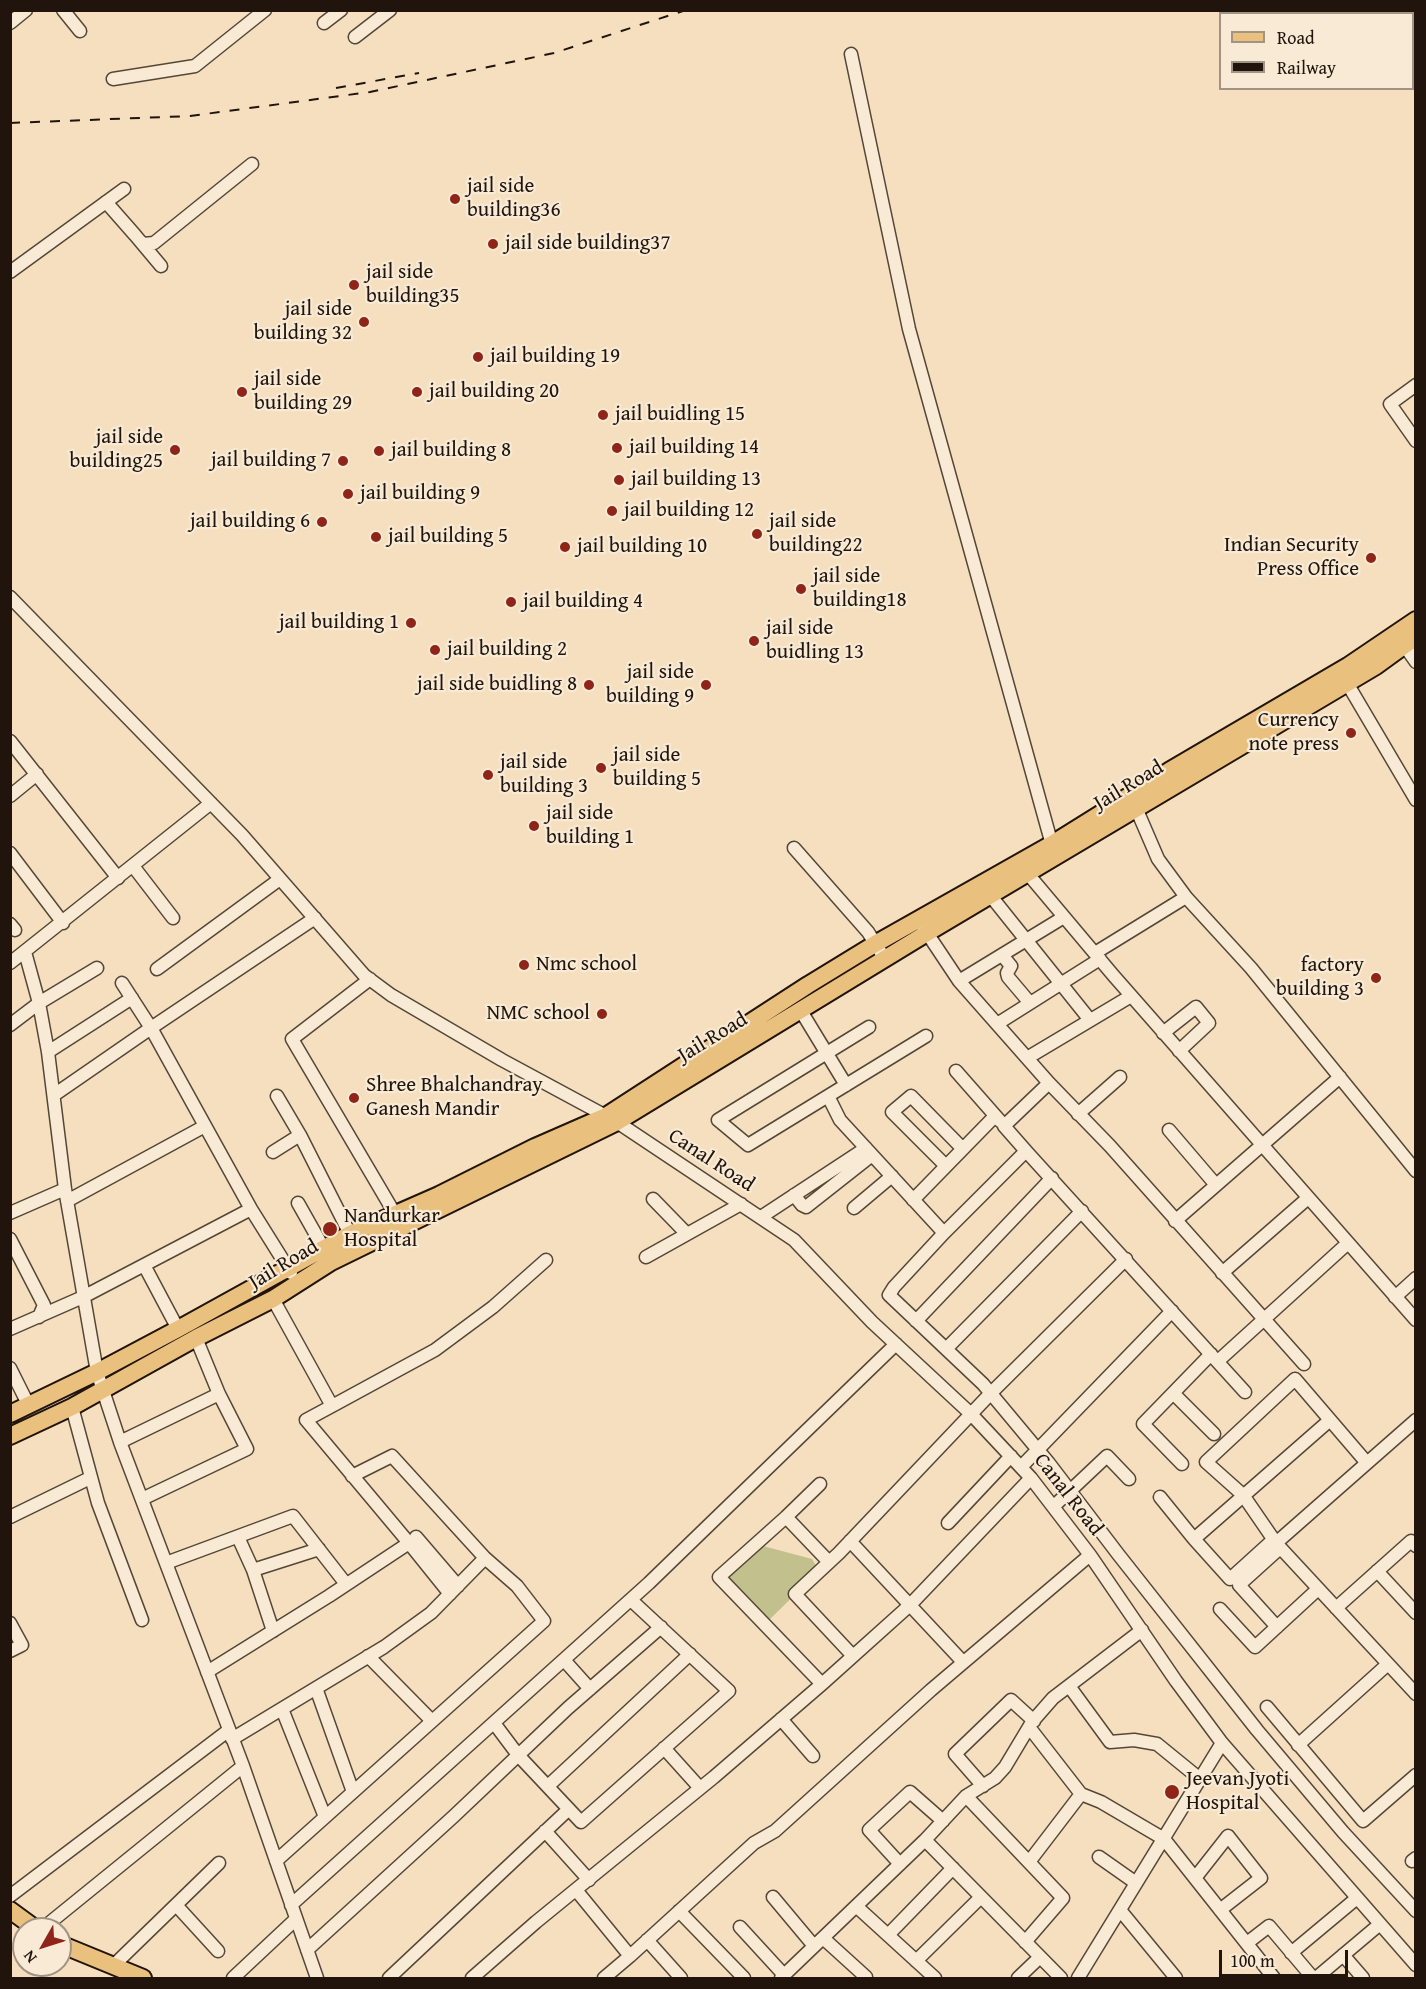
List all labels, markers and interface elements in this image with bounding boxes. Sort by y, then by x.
legend [1219,12,1414,90]
text: Road [1277,24,1315,51]
text: Railway [1277,54,1336,81]
place label: jail side building36 [467,174,561,224]
marker: jail side building36 [448,192,462,206]
place label: jail side building37 [505,231,670,257]
marker: jail side building37 [486,237,500,251]
place label: jail side building35 [366,260,460,310]
marker: jail side building35 [347,278,361,292]
place label: jail side building 32 [254,297,352,347]
marker: jail side building 32 [357,315,371,329]
place label: jail building 19 [490,344,620,370]
marker: jail building 19 [471,350,485,364]
place label: jail side building 29 [254,367,352,417]
place label: jail building 20 [429,379,559,405]
marker: jail side building 29 [235,385,249,399]
marker: jail building 20 [410,385,424,399]
place label: jail buidling 15 [615,402,745,428]
marker: jail buidling 15 [596,408,610,422]
place label: jail side building25 [69,425,163,475]
place label: jail building 14 [629,435,759,461]
place label: jail building 8 [391,438,511,464]
marker: jail building 14 [610,441,624,455]
marker: jail side building25 [168,443,182,457]
marker: jail building 8 [372,444,386,458]
place label: jail building 7 [211,448,331,474]
marker: jail building 7 [336,454,350,468]
place label: jail building 13 [631,467,761,493]
marker: jail building 13 [612,473,626,487]
place label: jail building 9 [360,481,480,507]
marker: jail building 9 [341,487,355,501]
place label: jail building 12 [624,498,754,524]
marker: jail building 12 [605,504,619,518]
place label: jail building 6 [190,509,310,535]
place label: jail side building22 [769,509,863,559]
marker: jail building 6 [315,515,329,529]
place label: jail building 5 [388,524,508,550]
marker: jail side building22 [750,527,764,541]
marker: jail building 5 [369,530,383,544]
place label: Indian Security Press Office [1224,533,1359,583]
place label: jail building 10 [577,534,707,560]
marker: jail building 10 [558,540,572,554]
marker: Indian Security Press Office [1364,551,1378,565]
place label: jail side building18 [813,564,907,614]
marker: jail side building18 [794,582,808,596]
place label: jail building 4 [523,589,643,615]
marker: jail building 4 [504,595,518,609]
place label: jail building 1 [279,610,399,636]
marker: jail building 1 [404,616,418,630]
place label: jail side buidling 13 [766,616,864,666]
marker: jail side buidling 13 [747,634,761,648]
place label: jail building 2 [447,637,567,663]
marker: jail building 2 [428,643,442,657]
place label: jail side building 9 [606,660,694,710]
place label: jail side buidling 8 [417,672,577,698]
marker: jail side buidling 8 [582,678,596,692]
marker: jail side building 9 [699,678,713,692]
place label: Currency note press [1248,708,1339,758]
marker: Currency note press [1344,726,1358,740]
place label: jail side building 5 [613,743,701,793]
place label: jail side building 3 [500,750,588,800]
street label: Jail Road [1090,755,1168,817]
marker: jail side building 5 [594,761,608,775]
marker: jail side building 3 [481,768,495,782]
place label: jail side building 1 [546,801,634,851]
marker: jail side building 1 [527,819,541,833]
place label: Nmc school [536,952,637,978]
place label: factory building 3 [1276,953,1364,1003]
marker: Nmc school [517,958,531,972]
marker: factory building 3 [1369,971,1383,985]
place label: NMC school [487,1001,590,1027]
marker: NMC school [595,1007,609,1021]
street label: Jail Road [674,1007,752,1069]
place label: Shree Bhalchandray Ganesh Mandir [366,1073,543,1123]
marker: Shree Bhalchandray Ganesh Mandir [347,1091,361,1105]
street label: Canal Road [663,1124,759,1198]
place label: Nandurkar Hospital [344,1204,440,1254]
marker: Nandurkar Hospital [321,1220,339,1238]
street label: Jail Road [245,1234,323,1296]
street label: Canal Road [1028,1449,1108,1541]
place label: Jeevan Jyoti Hospital [1186,1767,1289,1817]
marker: Jeevan Jyoti Hospital [1163,1783,1181,1801]
north arrow [12,1917,72,1977]
scale bar [1222,1938,1351,1976]
text: N [17,1945,42,1969]
text: 100 m [1230,1947,1275,1974]

